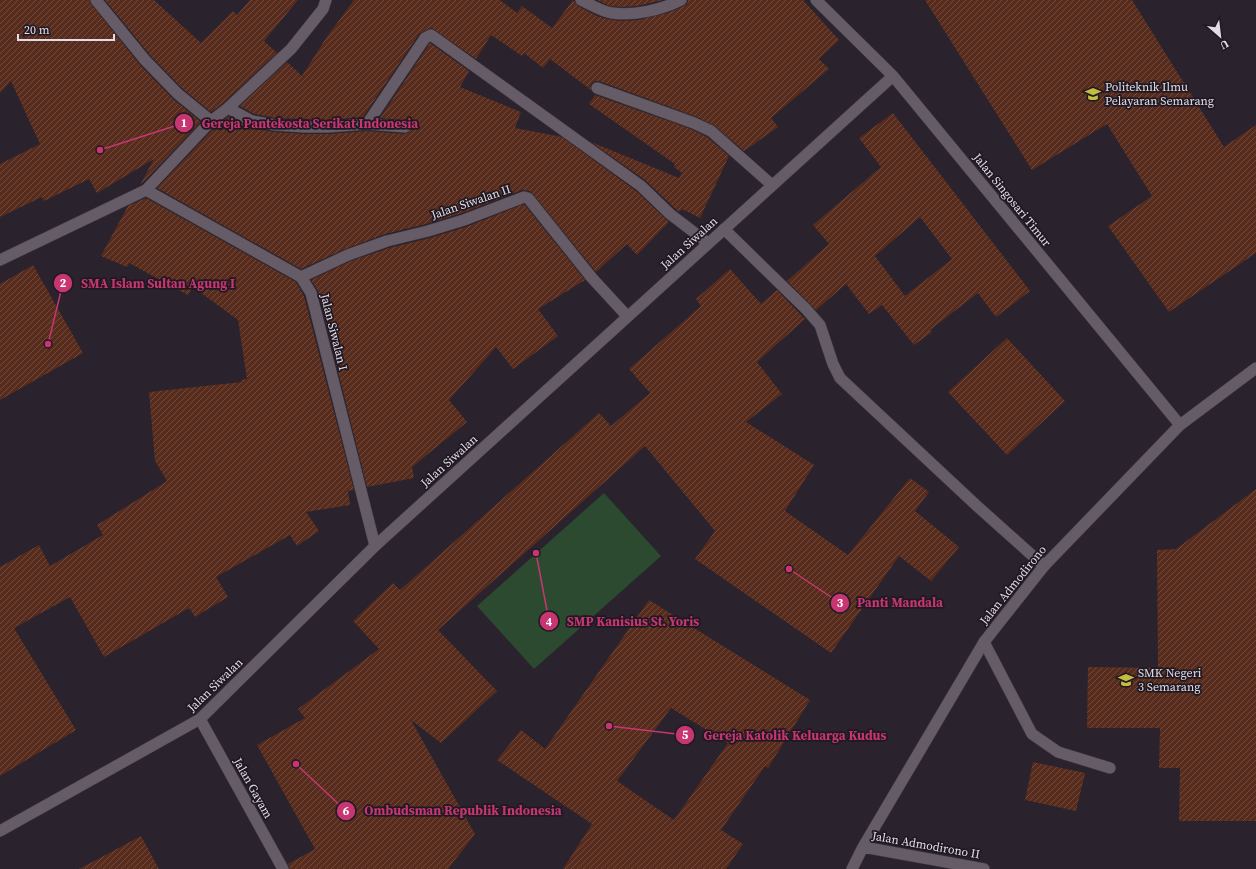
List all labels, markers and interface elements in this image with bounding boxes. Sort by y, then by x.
scale bar [18,16,114,42]
north arrow [1200,16,1240,56]
text: 20 m [24,22,50,38]
text: U [1217,36,1232,53]
place label: Politeknik Ilmu Pelayaran Semarang [1105,79,1214,109]
school or university icon: Politeknik Ilmu Pelayaran Semarang [1084,85,1102,103]
callout: Gereja Pantekosta Serikat Indonesia [174,111,427,136]
text: 1 [181,115,187,131]
text: Gereja Pantekosta Serikat Indonesia [202,115,418,132]
street label: Jalan Singosari Timur [969,149,1055,250]
street label: Jalan Siwalan II [428,181,513,223]
street label: Jalan Siwalan [656,213,721,273]
callout: SMA Islam Sultan Agung I [53,271,243,296]
text: 2 [60,275,67,291]
text: SMA Islam Sultan Agung I [81,275,235,292]
street label: Jalan Siwalan I [316,291,351,372]
street label: Jalan Siwalan [416,431,481,491]
street label: Jalan Admodirono [975,542,1050,629]
callout: Panti Mandala [830,590,951,615]
text: Panti Mandala [857,594,943,611]
text: 3 [837,595,844,611]
callout: SMP Kanisius St. Yoris [539,609,707,634]
text: SMP Kanisius St. Yoris [567,613,699,630]
text: 4 [546,614,553,630]
street label: Jalan Siwalan [183,654,246,716]
place label: SMK Negeri 3 Semarang [1138,665,1202,695]
school or university icon: SMK Negeri 3 Semarang [1117,671,1135,689]
callout: Gereja Katolik Keluarga Kudus [675,723,894,748]
text: 5 [682,727,689,743]
text: Gereja Katolik Keluarga Kudus [704,727,887,744]
street label: Jalan Gayam [229,754,276,821]
callout: Ombudsman Republik Indonesia [336,798,570,823]
text: Ombudsman Republik Indonesia [364,802,562,819]
text: 6 [343,803,350,819]
street label: Jalan Admodirono II [870,827,981,862]

